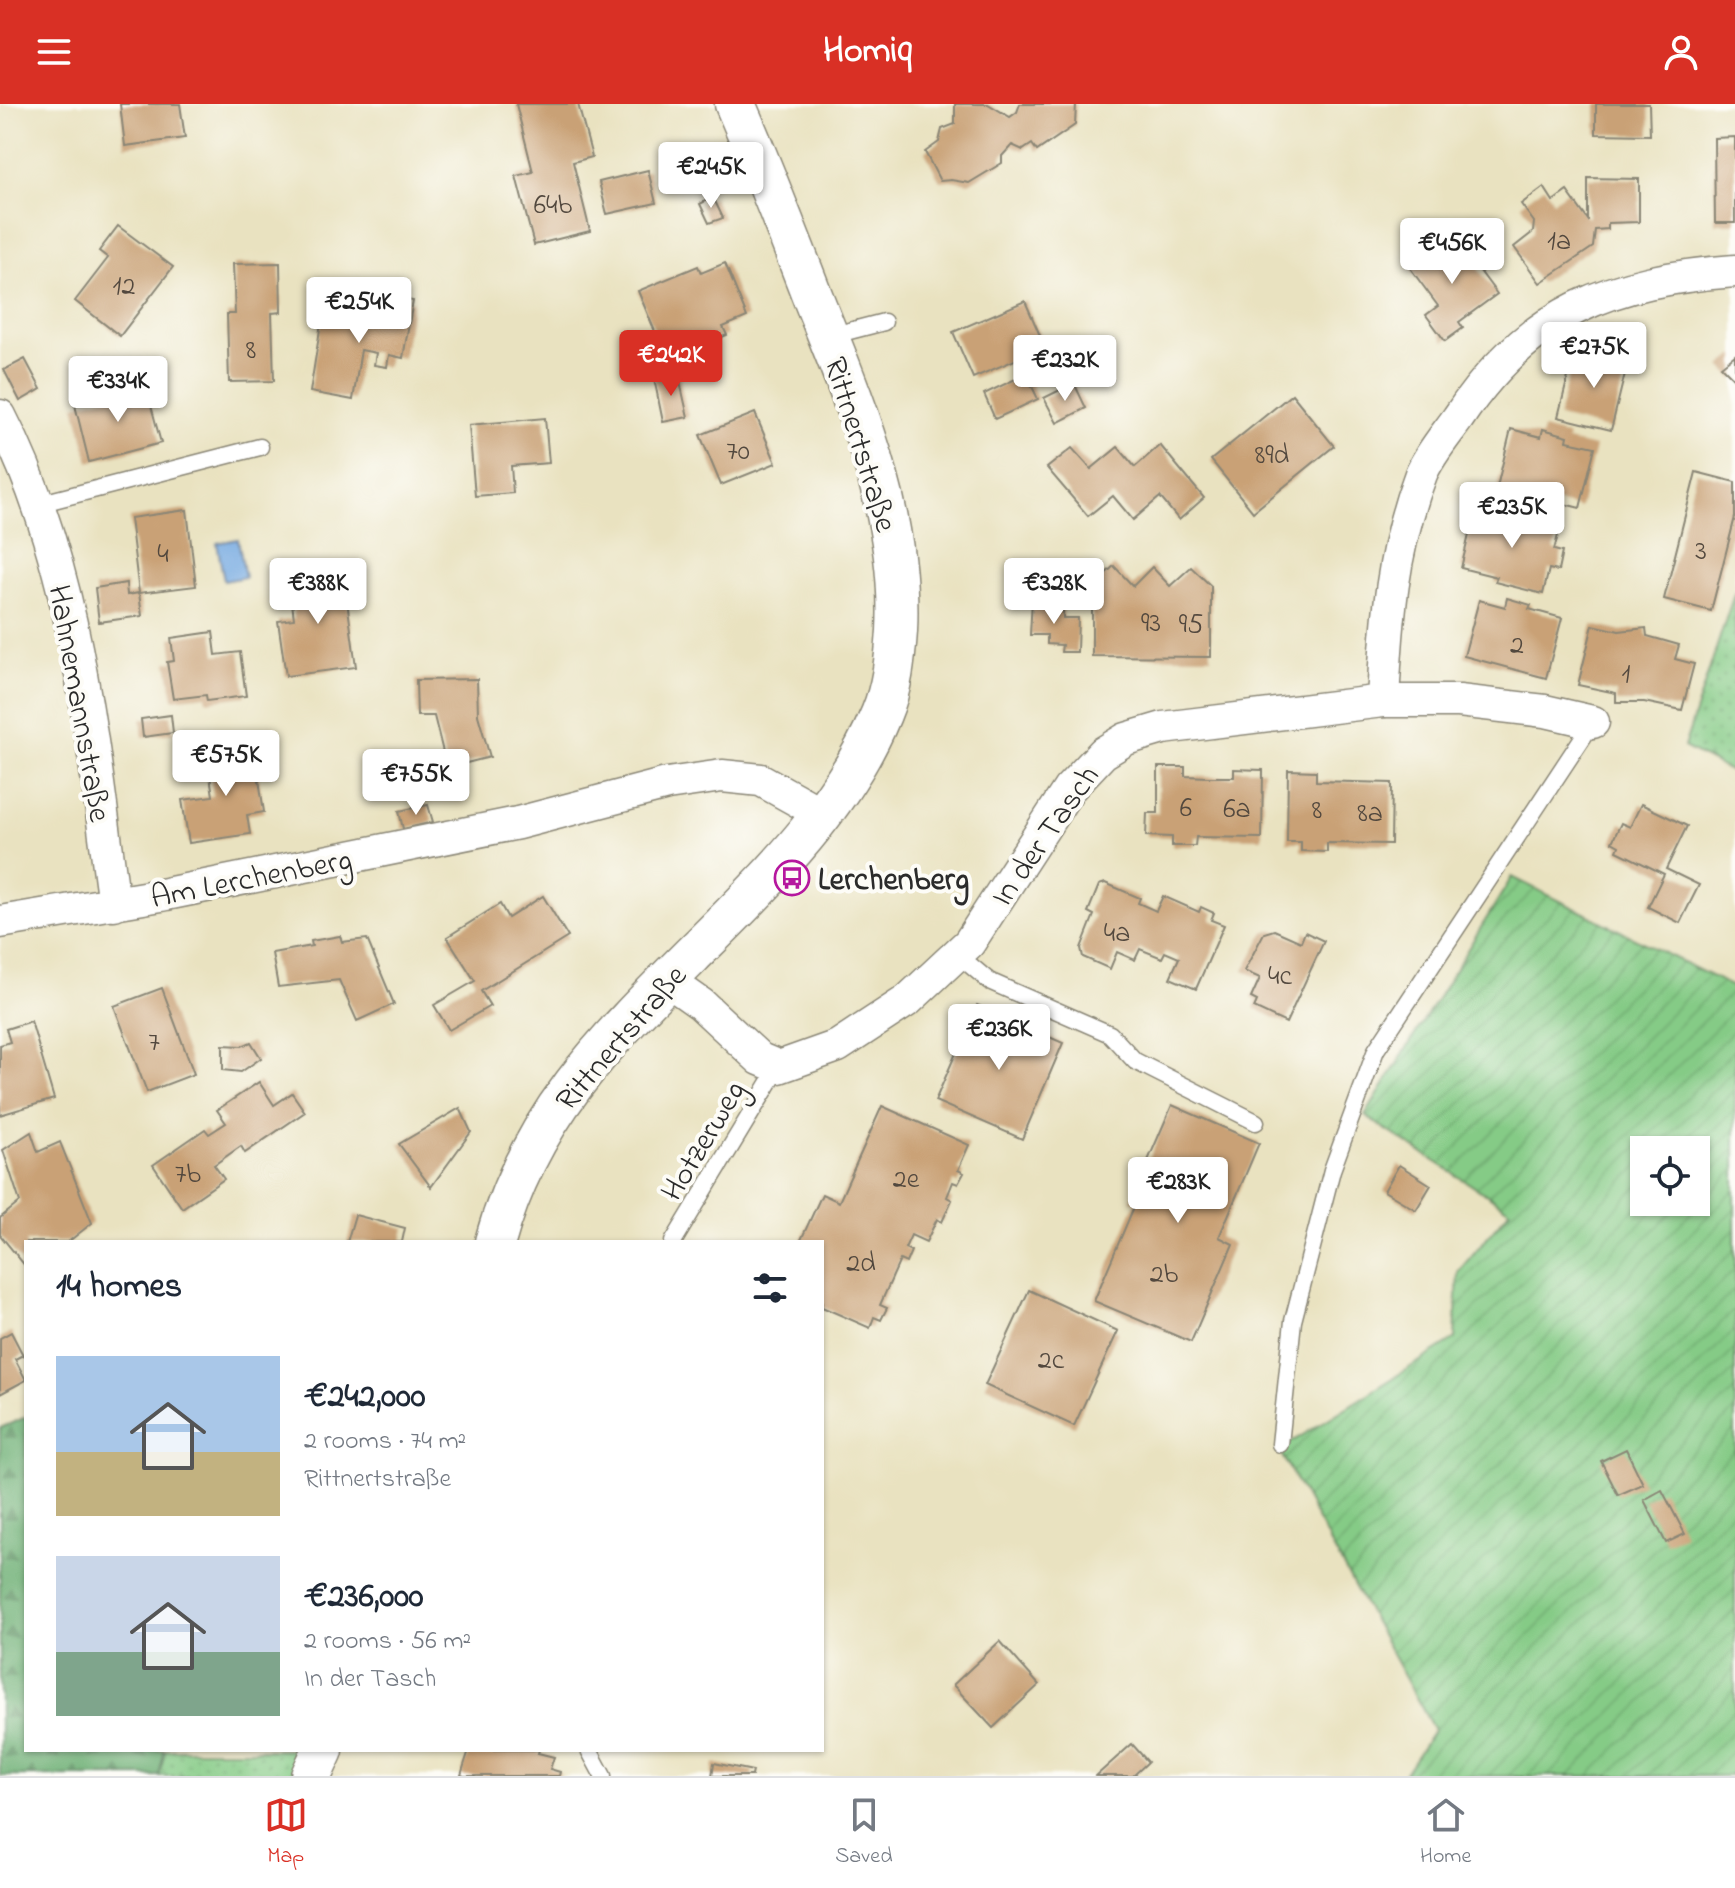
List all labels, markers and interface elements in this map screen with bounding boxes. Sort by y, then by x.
text: Homiq [823,26,912,79]
icon: menu [32,30,76,74]
icon: person [1659,30,1703,74]
pin: €245K [655,142,767,210]
text: €245K [676,149,746,187]
house number: 64b [534,186,573,227]
pin: €456K [1396,218,1508,286]
house number: 1a [1547,222,1571,263]
text: €456K [1418,225,1486,263]
house number: 12 [113,267,135,308]
pin: €254K [303,277,415,345]
text: €254K [324,284,394,322]
pin: €275K [1538,322,1650,390]
text: €275K [1559,329,1629,367]
pin: €242K [615,330,727,398]
house number: 8 [246,331,256,372]
pin: €232K [1009,335,1121,403]
text: €242K [637,337,705,375]
text: €232K [1031,342,1099,380]
street label: Rittnertstraße [810,352,908,539]
pin: €334K [62,356,174,424]
text: €334K [87,363,149,401]
house number: 70 [726,432,750,473]
house number: 89d [1255,436,1290,477]
pin: €235K [1456,482,1568,550]
text: €235K [1477,489,1547,527]
house number: 3 [1695,532,1707,573]
house number: 4 [157,535,169,576]
pin: €388K [262,558,374,626]
pin: €328K [998,558,1110,626]
text: €388K [288,565,348,603]
text: €328K [1022,565,1086,603]
street label: Hahnemannstraße [34,581,122,827]
house number: 93 [1141,604,1161,645]
house number: 95 [1179,605,1203,646]
house number: 2 [1510,626,1524,667]
house number: 1 [1622,655,1631,696]
pin: €575K [170,730,282,798]
text: €575K [190,737,262,775]
pin: €755K [360,749,472,817]
text: €755K [380,756,452,794]
street label: In der Tasch [981,757,1113,917]
house number: 6 [1180,789,1192,830]
house number: 6a [1223,790,1251,831]
house number: 8 [1312,791,1322,832]
house number: 8a [1357,794,1383,835]
street label: Am Lerchenberg [147,838,356,923]
place label: Lerchenberg [818,858,969,906]
bus stop icon: Lerchenberg [773,859,811,897]
house number: 4a [1104,914,1130,955]
street label: Rittnertstraße [546,955,700,1123]
house number: 4c [1268,957,1293,998]
pin: €236K [943,1004,1055,1072]
text: €236K [966,1011,1032,1049]
house number: 7 [148,1023,160,1064]
street label: Hotzerweg [651,1073,759,1211]
map controls [1630,1136,1710,1216]
button: locate [1630,1136,1710,1216]
house number: 7b [175,1155,201,1196]
pin: €283K [1122,1157,1234,1225]
house number: 2e [893,1160,920,1201]
text: €283K [1146,1164,1210,1202]
house number: 2d [846,1244,876,1285]
house number: 2b [1150,1255,1179,1296]
text: 14 homes [56,1263,182,1313]
icon: filters [748,1266,792,1310]
house number: 2c [1038,1341,1065,1382]
text: €242,000 [304,1373,425,1423]
icon: home [120,1388,216,1484]
text: 2 rooms · 74 m² [304,1423,466,1461]
text: Rittnertstraße [304,1461,451,1499]
text: €236,000 [304,1573,424,1623]
icon: home [120,1588,216,1684]
text: 2 rooms · 56 m² [304,1623,471,1661]
text: In der Tasch [304,1661,436,1699]
tab: Map [264,1793,308,1873]
tab: Saved [835,1793,893,1873]
tab: Home [1420,1793,1471,1873]

